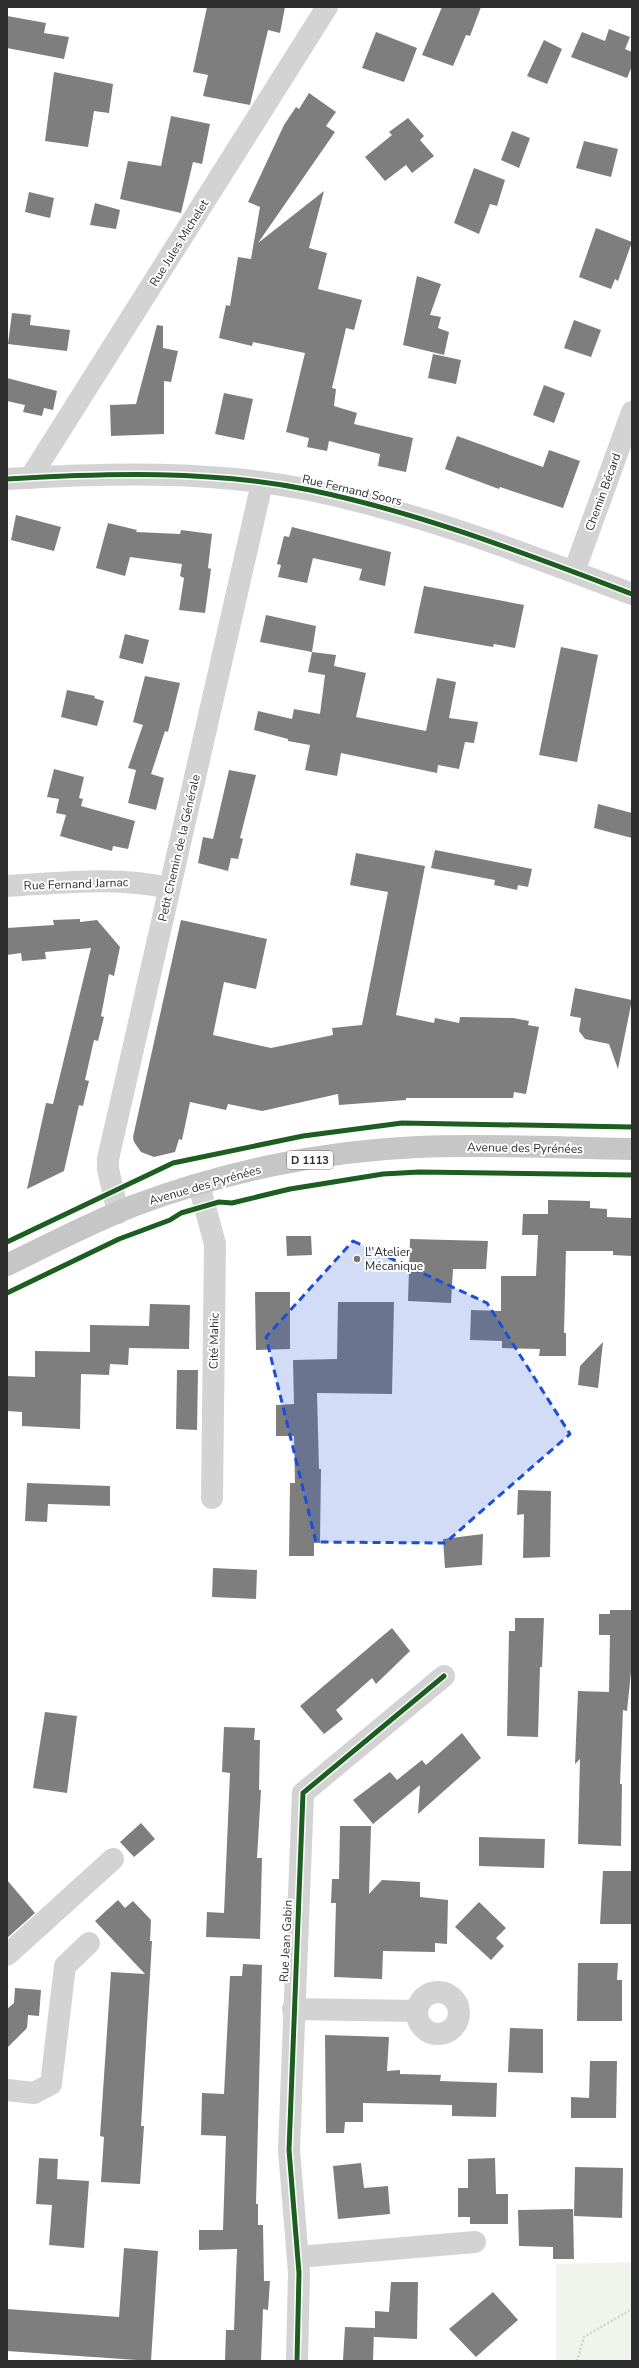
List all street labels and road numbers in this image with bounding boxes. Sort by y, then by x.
street label: Rue Jules Michelet [146,196,213,289]
street label: Chemin Bécard [581,451,625,533]
street label: Rue Fernand Soors [300,471,404,509]
street label: Petit Chemin de la Générale [154,773,204,923]
street label: Rue Fernand Jarnac [23,874,129,894]
street label: Avenue des Pyrénées [467,1139,583,1157]
road number: D 1113 [287,1151,333,1169]
street label: Avenue des Pyrénées [147,1161,263,1209]
street label: Cité Mahic [206,1312,222,1369]
street label: Rue Jean Gabin [276,1899,296,1983]

